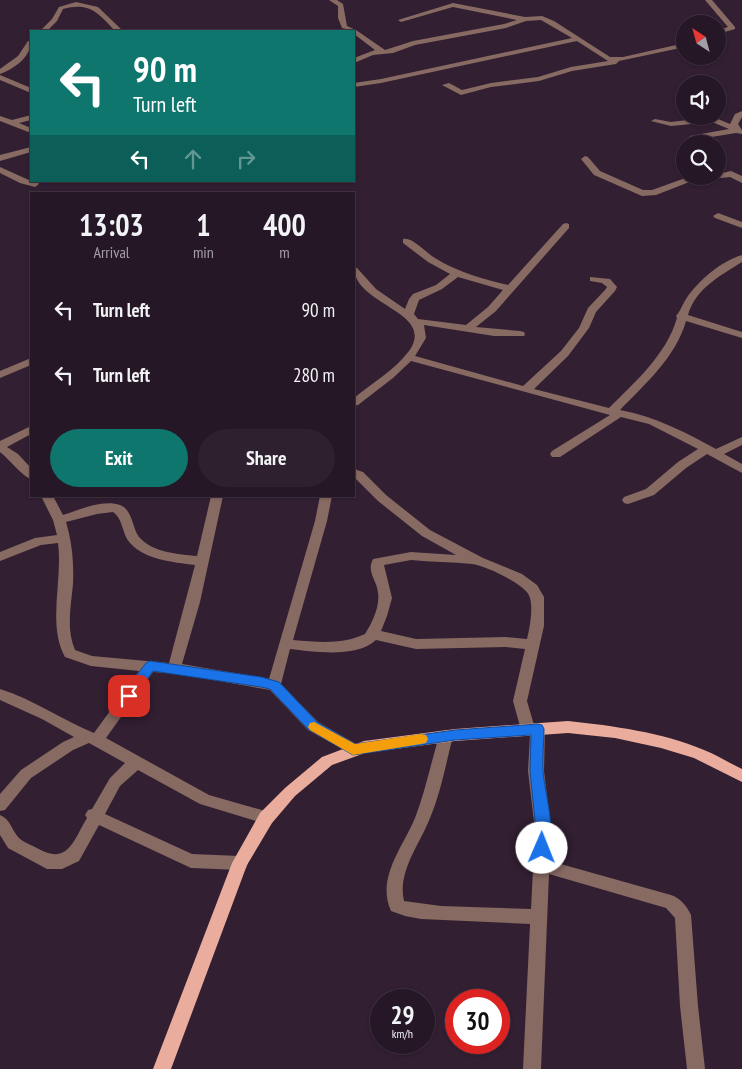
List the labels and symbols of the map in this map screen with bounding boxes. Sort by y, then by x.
north arrow [676,15,726,65]
pin [108,675,150,717]
position arrow [515,821,567,873]
speed limit sign: 30 [445,989,510,1054]

